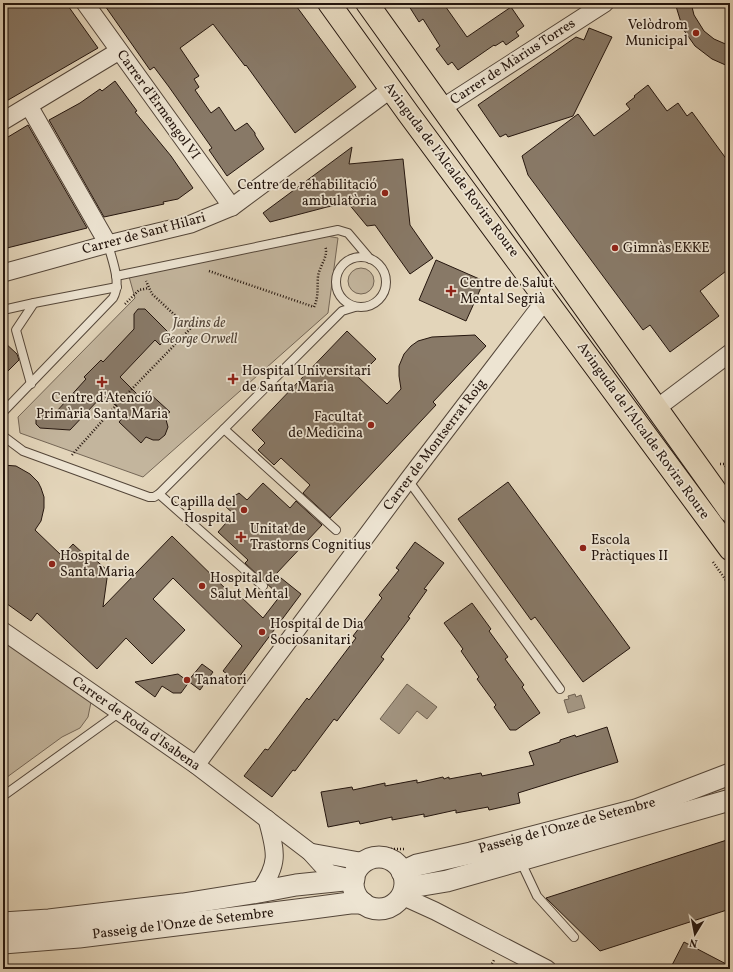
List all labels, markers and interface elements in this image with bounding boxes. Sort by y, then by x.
street label: Carrer de Màrius Torres [447,14,579,110]
place label: Velòdrom Municipal [625,16,688,51]
marker: Velòdrom Municipal [691,28,701,38]
street label: Carrer d'Ermengol VI [112,46,204,164]
street label: Avinguda de l'Alcalde Rovira Roure [379,79,523,262]
place label: Centre de rehabilitació ambulatòria [237,176,377,211]
marker: Centre de rehabilitació ambulatòria [380,188,390,198]
street label: Carrer de Sant Hilari [80,208,208,260]
place label: Gimnàs EKKE [623,239,710,258]
marker: Gimnàs EKKE [610,243,620,253]
place label: Centre de Salut Mental Segrià [460,274,553,309]
marker: Centre de Salut Mental Segrià [445,285,457,297]
park label: Jardins de George Orwell [160,314,238,349]
street label: Avinguda de l'Alcalde Rovira Roure [572,339,714,524]
place label: Hospital Universitari de Santa Maria [242,362,371,397]
marker: Hospital Universitari de Santa Maria [227,373,239,385]
street label: Carrer de Montserrat Roig [379,375,491,515]
marker: Centre d'Atenció Primària Santa Maria [96,376,108,388]
place label: Centre d'Atenció Primària Santa Maria [36,389,168,424]
place label: Facultat de Medicina [288,408,363,443]
marker: Facultat de Medicina [366,420,376,430]
place label: Capilla del Hospital [171,493,236,528]
marker: Capilla del Hospital [239,505,249,515]
place label: Unitat de Trastorns Cognitius [250,520,371,555]
marker: Unitat de Trastorns Cognitius [235,531,247,543]
place label: Escola Pràctiques II [591,531,668,566]
marker: Escola Pràctiques II [578,543,588,553]
place label: Hospital de Santa Maria [60,547,135,582]
marker: Hospital de Santa Maria [47,559,57,569]
place label: Hospital de Salut Mental [210,569,288,604]
marker: Hospital de Salut Mental [197,581,207,591]
place label: Hospital de Dia Sociosanitari [270,615,364,650]
marker: Hospital de Dia Sociosanitari [257,627,267,637]
place label: Tanatori [195,671,247,690]
street label: Carrer de Roda d'Isabena [68,672,204,776]
marker: Tanatori [182,675,192,685]
street label: Passeig de l'Onze de Setembre [476,793,658,859]
street label: Passeig de l'Onze de Setembre [91,903,275,945]
north arrow [675,914,715,954]
text: N [688,934,699,950]

